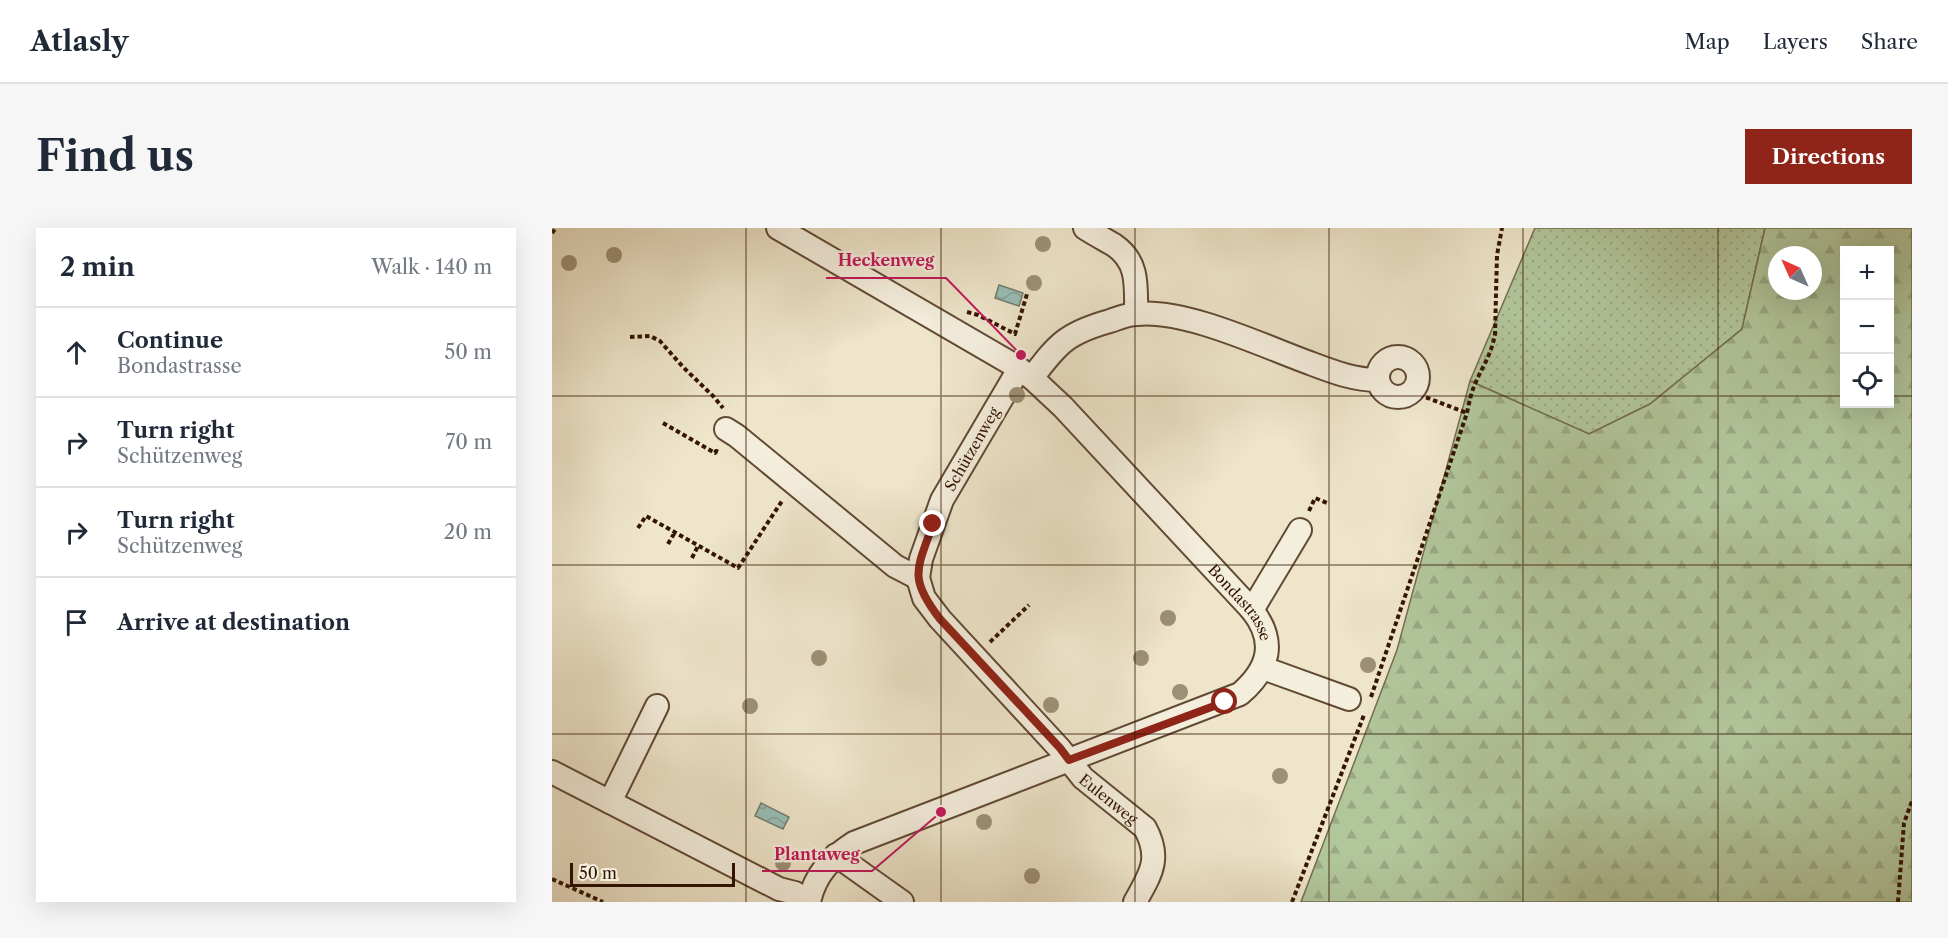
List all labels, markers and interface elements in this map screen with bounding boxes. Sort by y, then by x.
text: Atlasly [30,24,129,58]
text: Map [1685,29,1730,54]
text: Layers [1763,29,1828,54]
text: Share [1861,29,1918,54]
button: Directions [1745,129,1912,184]
text: Find us [36,130,194,182]
callout: Heckenweg [826,244,946,278]
north arrow [1768,246,1822,300]
map controls [1840,246,1894,408]
button: + [1840,246,1894,300]
text: Heckenweg [838,250,935,270]
text: 2 min [60,251,135,283]
text: Walk · 140 m [371,255,492,279]
button: − [1840,300,1894,354]
text: Continue [117,327,223,354]
icon: ahead [60,336,93,369]
text: 50 m [445,340,492,364]
text: Bondastrasse [117,354,242,378]
button: locate [1840,354,1894,408]
street label: Schützenweg [940,403,1004,494]
text: Turn right [117,417,235,444]
icon: right [60,426,93,459]
text: 70 m [446,430,492,454]
text: Schützenweg [117,444,242,468]
text: Turn right [117,507,235,534]
route end [919,510,945,536]
icon: right [60,516,93,549]
text: 20 m [444,520,492,544]
text: Schützenweg [117,534,242,558]
street label: Bondastrasse [1204,560,1276,643]
icon: arrive [60,606,93,639]
text: Arrive at destination [117,609,350,636]
route start [1211,688,1237,714]
street label: Eulenweg [1076,769,1142,828]
callout: Plantaweg [762,837,872,871]
text: Plantaweg [774,844,861,864]
scale bar [570,860,735,888]
text: 50 m [579,863,617,883]

